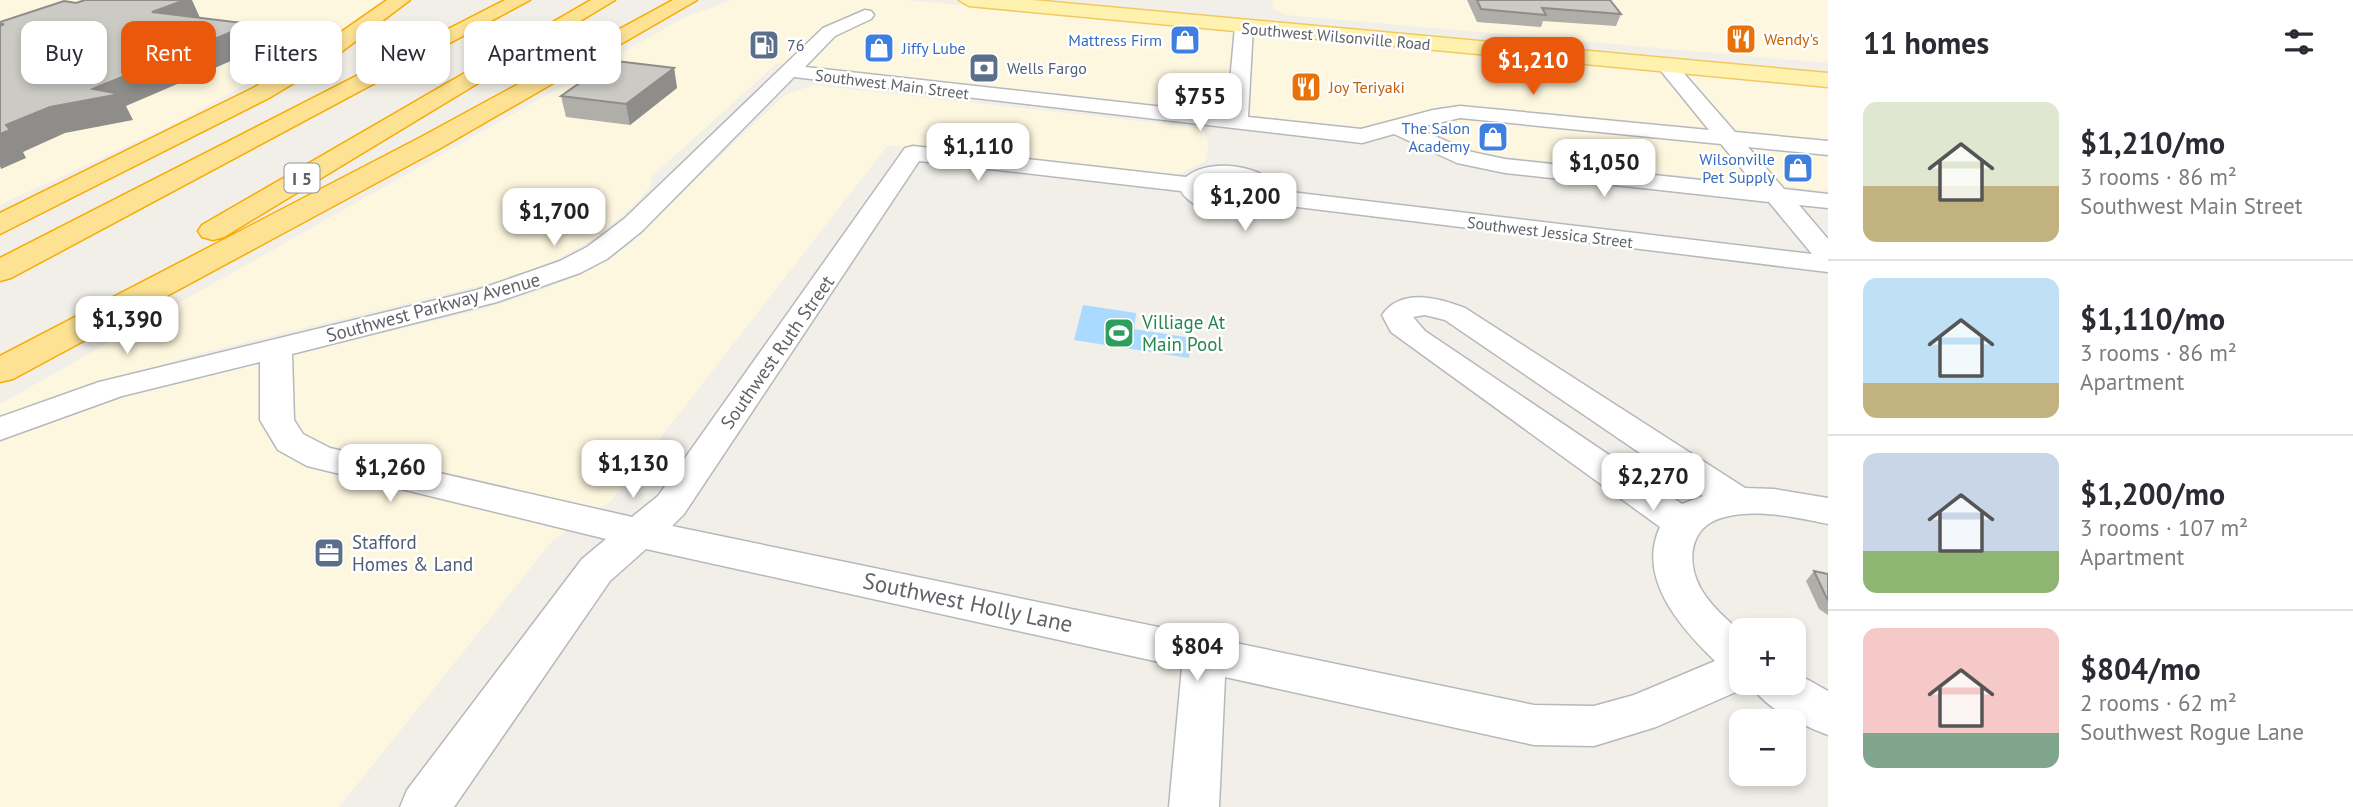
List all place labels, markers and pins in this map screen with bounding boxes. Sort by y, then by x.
restaurant icon: Wendy's [1724,22,1758,56]
shop icon: Mattress Firm [1168,23,1202,57]
fuel station icon: 76 [747,28,781,62]
place label: Wendy's [1764,29,1819,49]
place label: Mattress Firm [1068,30,1162,50]
shop icon: Jiffy Lube [862,31,896,65]
place label: 76 [787,35,804,55]
place label: Jiffy Lube [901,38,966,58]
pin: $1,210 [1476,38,1590,97]
bank icon: Wells Fargo [967,51,1001,85]
place label: Wells Fargo [1007,58,1087,78]
restaurant icon: Joy Teriyaki [1289,70,1323,104]
pin: $755 [1159,74,1241,133]
place label: Joy Teriyaki [1328,77,1405,97]
place label: The Salon Academy [1402,118,1471,156]
shop icon: The Salon Academy [1476,120,1510,154]
pin: $1,110 [921,124,1035,183]
pin: $1,050 [1547,140,1661,199]
place label: Wilsonville Pet Supply [1699,149,1776,187]
shop icon: Wilsonville Pet Supply [1781,151,1815,185]
pin: $1,200 [1188,174,1302,233]
pin: $1,700 [497,188,611,248]
pin: $1,390 [70,296,184,356]
place label: Villiage At Main Pool [1141,310,1226,356]
sports icon: Villiage At Main Pool [1102,316,1136,350]
pin: $1,130 [576,440,690,500]
pin: $1,260 [333,444,447,504]
pin: $2,270 [1596,454,1710,513]
place label: Stafford Homes & Land [352,530,473,576]
office icon: Stafford Homes & Land [312,536,346,570]
pin: $804 [1156,624,1238,683]

